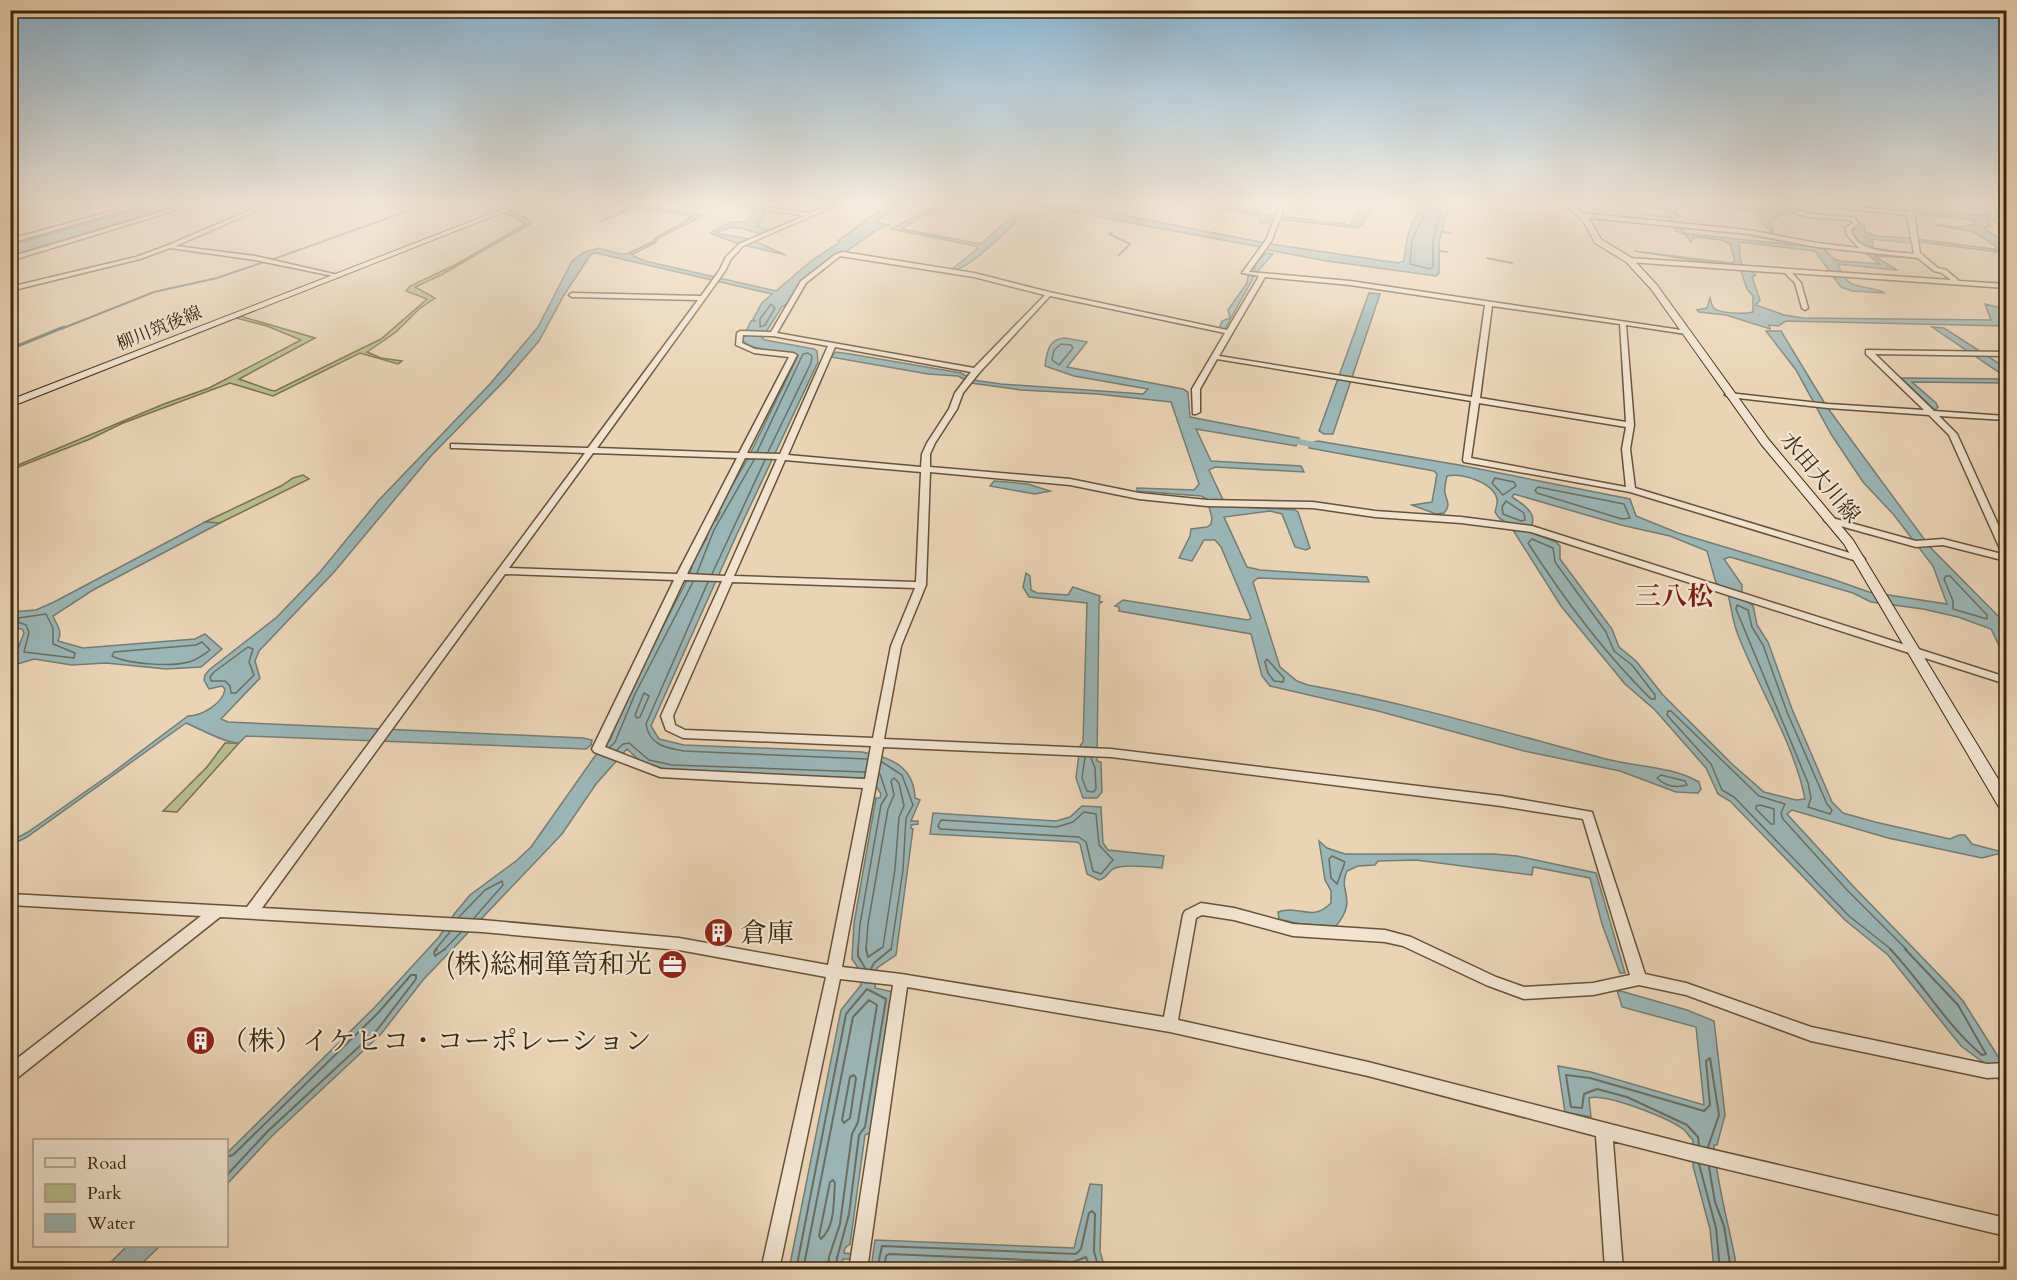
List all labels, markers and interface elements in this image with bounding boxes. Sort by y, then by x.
street label: 柳川筑後線 [113,300,206,357]
street label: 水田大川線 [1773,426,1867,529]
district label: 三八松 [1635,579,1713,614]
place label: 倉庫 [740,915,794,952]
building icon: 倉庫 [703,917,735,949]
place label: (株)総桐箪笥和光 [446,946,652,983]
office icon: (株)総桐箪笥和光 [657,948,689,980]
place label: （株）イケヒコ・コーポレーション [221,1023,651,1060]
building icon: （株）イケヒコ・コーポレーション [184,1025,216,1057]
legend [33,1139,228,1247]
text: Road [87,1151,127,1176]
text: Park [87,1181,122,1206]
text: Water [86,1211,136,1236]

